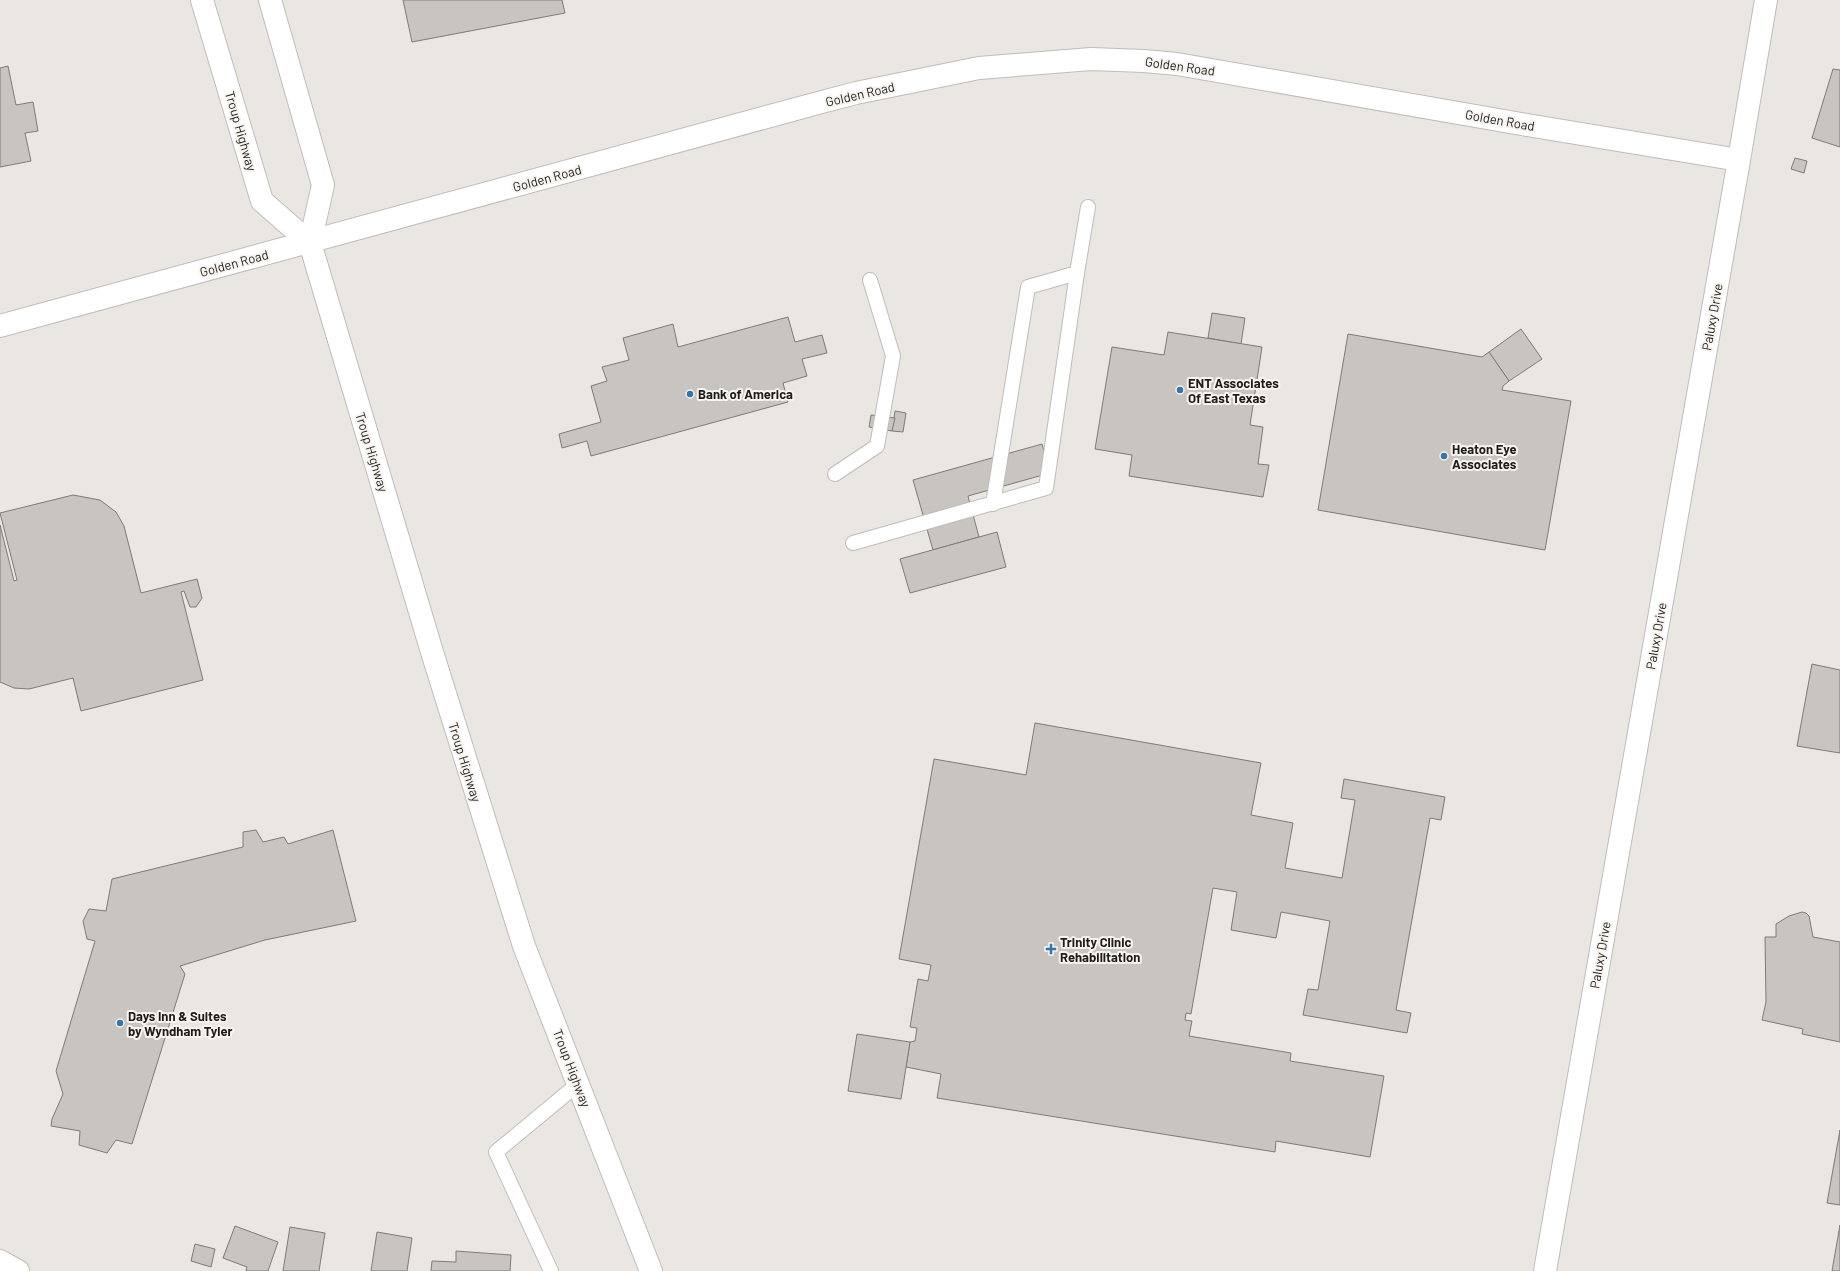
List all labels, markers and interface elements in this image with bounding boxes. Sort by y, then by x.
street label: Golden Road [1144,53,1216,79]
street label: Golden Road [824,78,896,110]
street label: Troup Highway [222,89,260,173]
street label: Golden Road [1464,106,1536,134]
street label: Golden Road [511,161,583,195]
street label: Golden Road [198,246,270,280]
street label: Paluxy Drive [1698,282,1726,352]
place label: ENT Associates Of East Texas [1188,375,1279,406]
marker: ENT Associates Of East Texas [1175,385,1185,395]
place label: Bank of America [698,386,793,402]
marker: Bank of America [685,389,695,399]
street label: Troup Highway [352,410,392,494]
place label: Heaton Eye Associates [1452,441,1517,472]
marker: Heaton Eye Associates [1439,451,1449,461]
street label: Paluxy Drive [1642,601,1670,671]
street label: Troup Highway [445,720,485,804]
street label: Paluxy Drive [1586,920,1614,990]
place label: Trinity Clinic Rehabilitation [1060,934,1140,965]
marker: Trinity Clinic Rehabilitation [1045,943,1057,955]
place label: Days Inn & Suites by Wyndham Tyler [128,1008,232,1039]
marker: Days Inn & Suites by Wyndham Tyler [115,1018,125,1028]
street label: Troup Highway [550,1027,594,1109]

